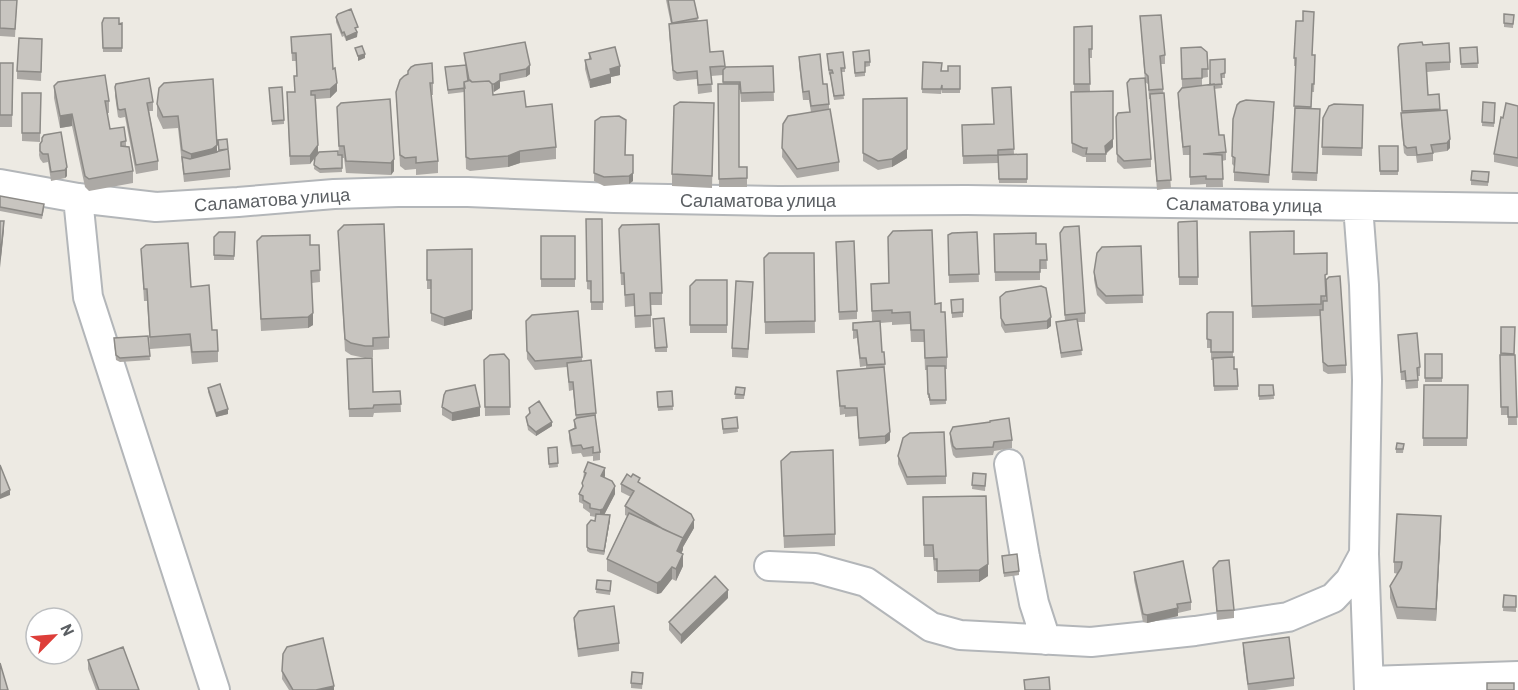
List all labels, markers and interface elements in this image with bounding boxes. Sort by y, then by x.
street label: Саламатова улица [193,183,352,215]
street label: Саламатова улица [680,189,837,211]
street label: Саламатова улица [1166,192,1323,216]
north arrow [24,606,84,666]
text: N [57,621,79,638]

